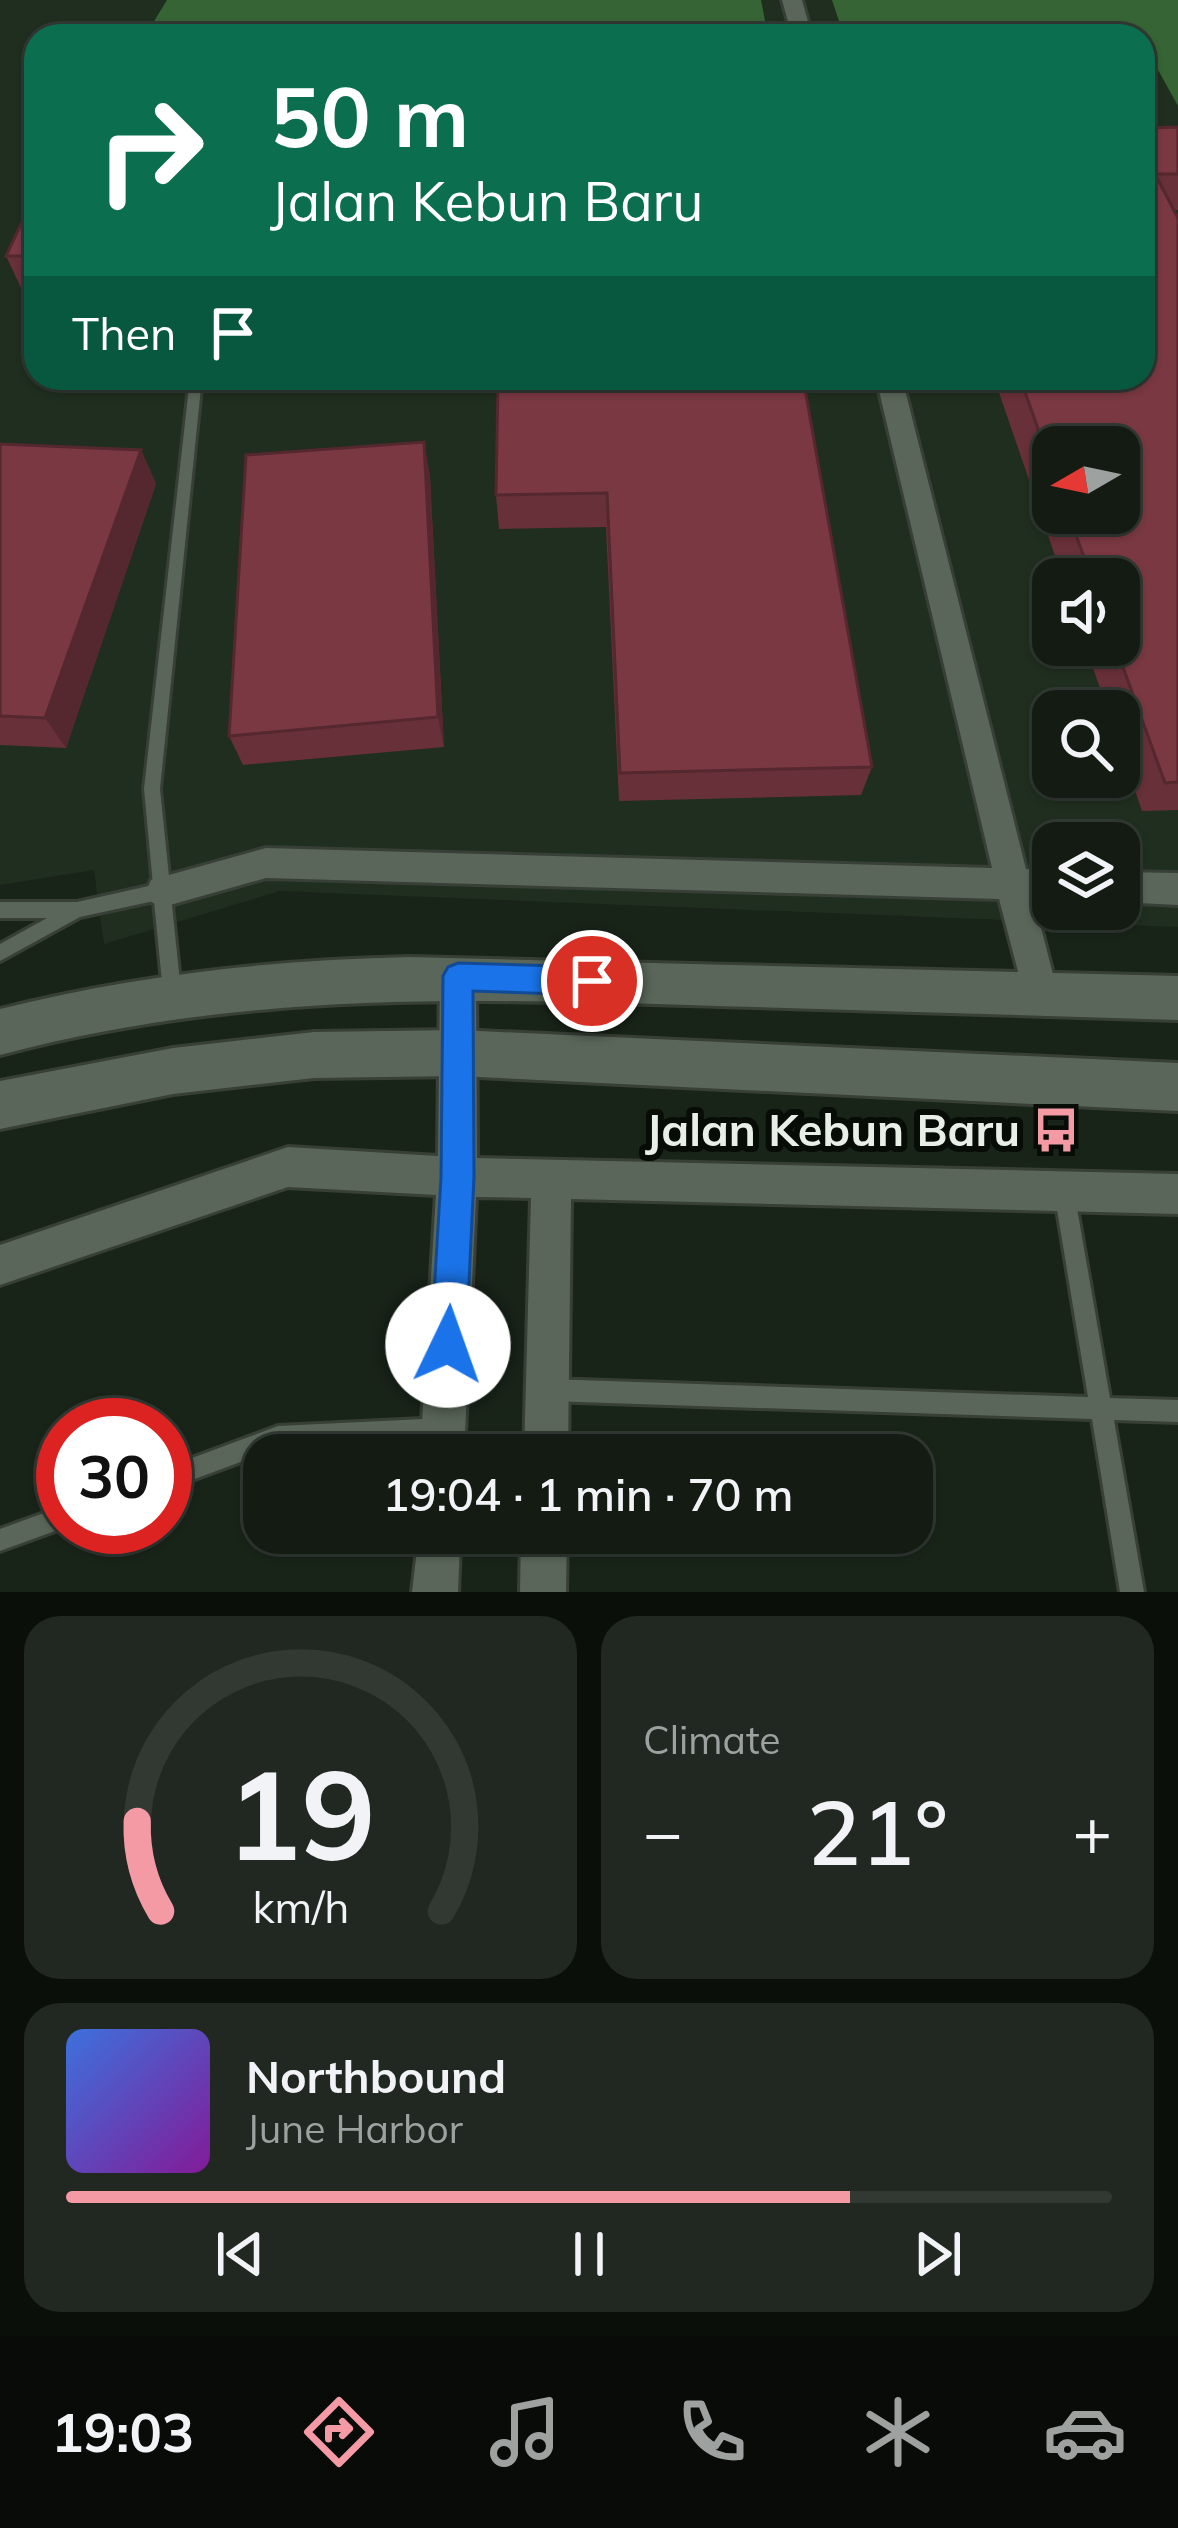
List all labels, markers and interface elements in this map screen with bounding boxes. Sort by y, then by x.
text: 50 m [270,63,469,168]
icon: right [72,72,228,228]
text: Jalan Kebun Baru [270,167,703,235]
icon: arrive [200,300,266,366]
text: Then [72,305,176,361]
north arrow [1032,426,1140,534]
map controls [1032,426,1140,930]
button: sound [1032,558,1140,666]
button: search [1032,690,1140,798]
button: layers [1032,822,1140,930]
pin [541,930,643,1032]
icon: arrive [559,948,625,1014]
place label: Jalan Kebun Baru [645,1101,1020,1157]
bus stop icon: Jalan Kebun Baru [1031,1105,1081,1155]
position arrow [385,1282,511,1408]
speed limit sign: 30 [36,1398,192,1554]
text: 19:04 · 1 min · 70 m [382,1466,794,1522]
text: Climate [643,1715,781,1764]
text: 19 [226,1735,375,1891]
text: 21° [807,1775,948,1888]
text: − [643,1790,683,1873]
text: + [1072,1790,1112,1873]
text: km/h [252,1879,349,1933]
text: Northbound [246,2048,506,2104]
text: June Harbor [246,2104,463,2153]
icon: previous [207,2221,273,2287]
icon: pause [556,2221,622,2287]
icon: next [905,2221,971,2287]
icon: directions [297,2390,381,2474]
icon: music [483,2390,567,2474]
icon: phone [670,2390,754,2474]
icon: climate [856,2390,940,2474]
icon: car [1043,2390,1127,2474]
text: 19:03 [51,2398,194,2466]

